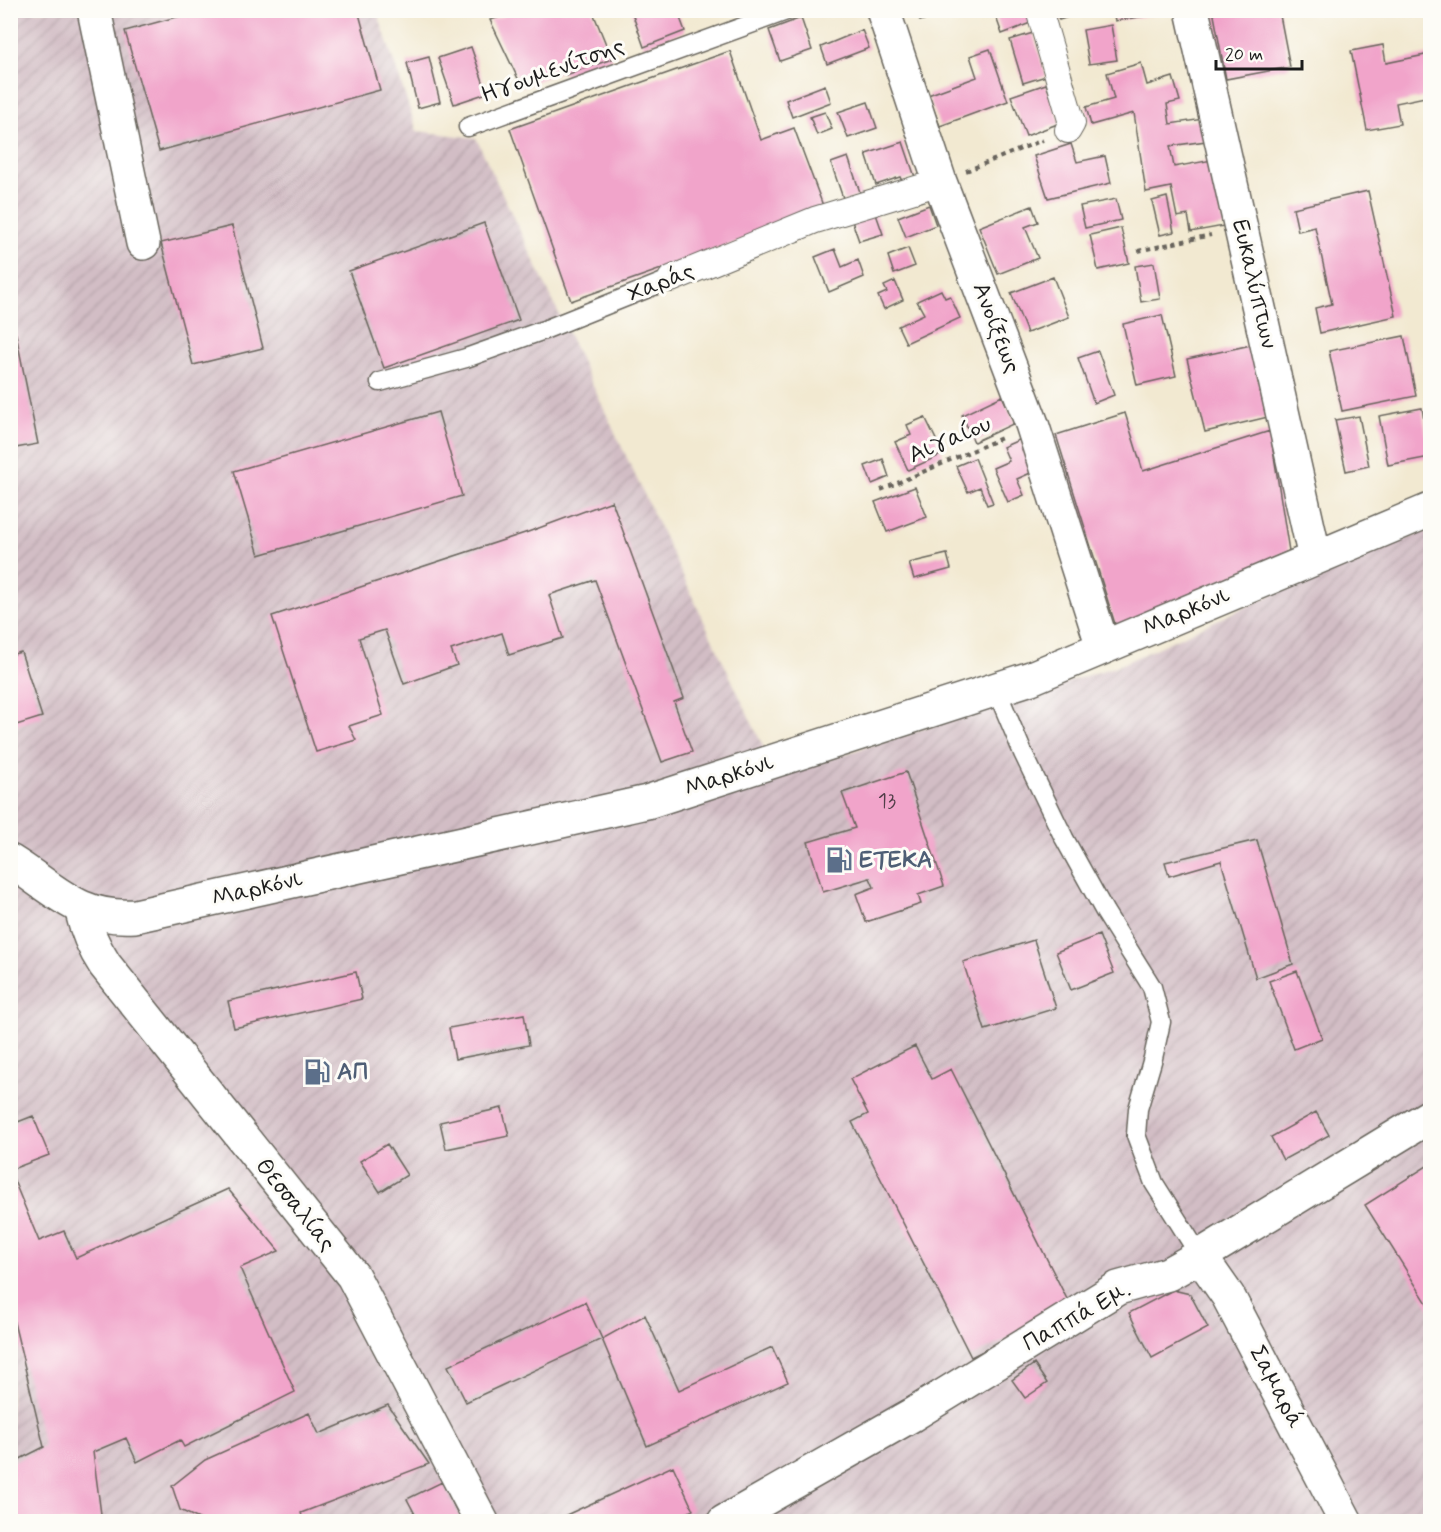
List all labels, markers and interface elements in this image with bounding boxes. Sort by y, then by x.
street label: Ηγουμενίτσης [477,31,629,111]
scale bar [1216,33,1302,71]
text: 20 m [1225,43,1263,67]
street label: Ευκαλύπτων [1224,216,1284,352]
street label: Χαράς [623,256,699,310]
street label: Ανοίξεως [965,278,1027,378]
street label: Αιγαίου [904,409,996,471]
street label: Μαρκόνι [1138,580,1235,644]
street label: Μαρκόνι [681,747,778,805]
house number: 13 [878,787,896,815]
fuel station icon: ΕΤΕΚΑ [824,845,854,875]
place label: ΕΤΕΚΑ [859,845,932,876]
street label: Μαρκόνι [209,864,305,914]
fuel station icon: ΑΠ [302,1057,332,1087]
place label: ΑΠ [337,1057,368,1088]
street label: Θεσσαλίας [248,1152,342,1258]
street label: Παππά Εμ. [1018,1275,1136,1359]
street label: Σαμαρά [1241,1340,1311,1434]

